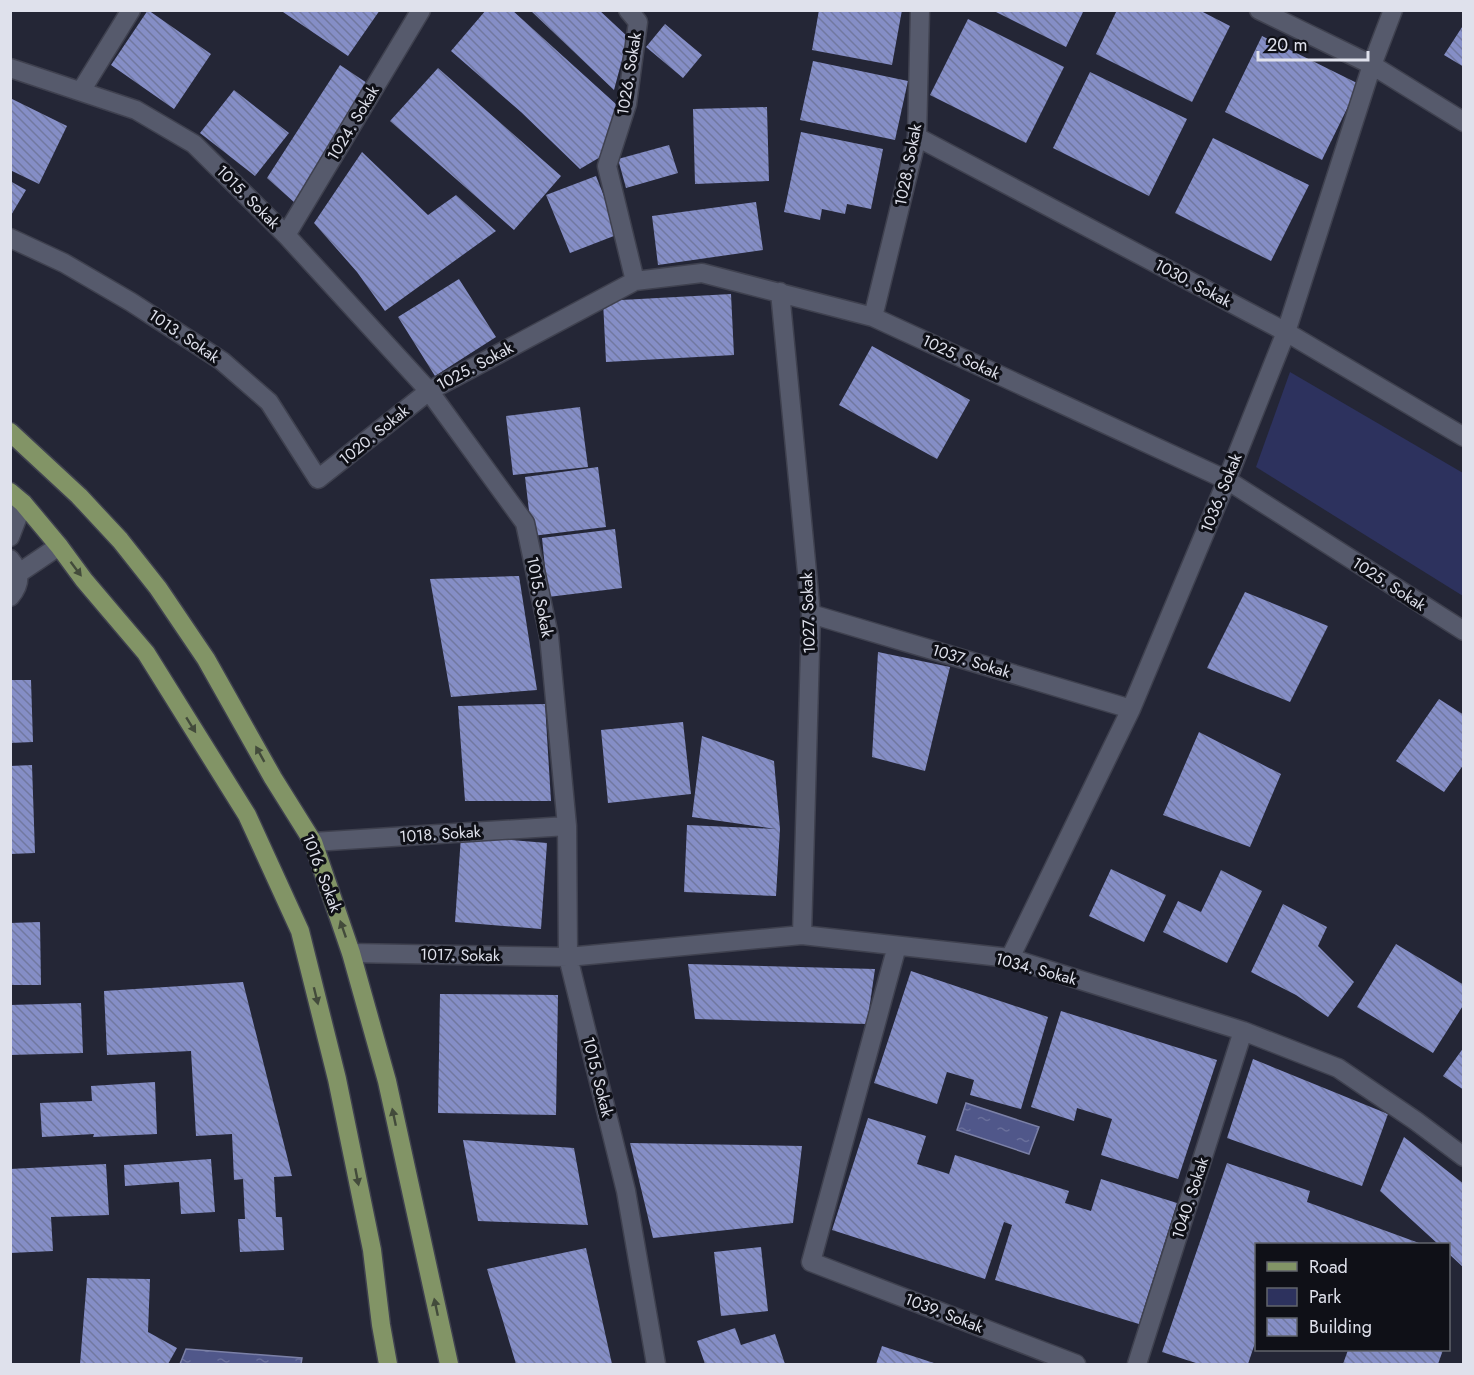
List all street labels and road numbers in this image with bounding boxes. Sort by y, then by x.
street label: 1026. Sokak [611,30,647,117]
street label: 1024. Sokak [321,80,385,165]
street label: 1028. Sokak [889,121,927,208]
street label: 1015. Sokak [211,160,286,235]
street label: 1030. Sokak [1151,253,1236,313]
street label: 1013. Sokak [144,304,225,369]
street label: 1025. Sokak [918,329,1005,386]
street label: 1025. Sokak [433,336,518,396]
street label: 1020. Sokak [334,399,415,470]
street label: 1036. Sokak [1195,449,1248,536]
street label: 1025. Sokak [1348,552,1431,617]
street label: 1015. Sokak [521,555,559,640]
street label: 1027. Sokak [795,571,821,654]
street label: 1037. Sokak [929,638,1014,684]
street label: 1018. Sokak [399,820,482,848]
street label: 1016. Sokak [297,831,348,916]
street label: 1017. Sokak [420,943,501,967]
street label: 1034. Sokak [993,947,1080,991]
street label: 1015. Sokak [577,1034,619,1120]
street label: 1040. Sokak [1166,1153,1214,1242]
street label: 1039. Sokak [901,1287,988,1339]

